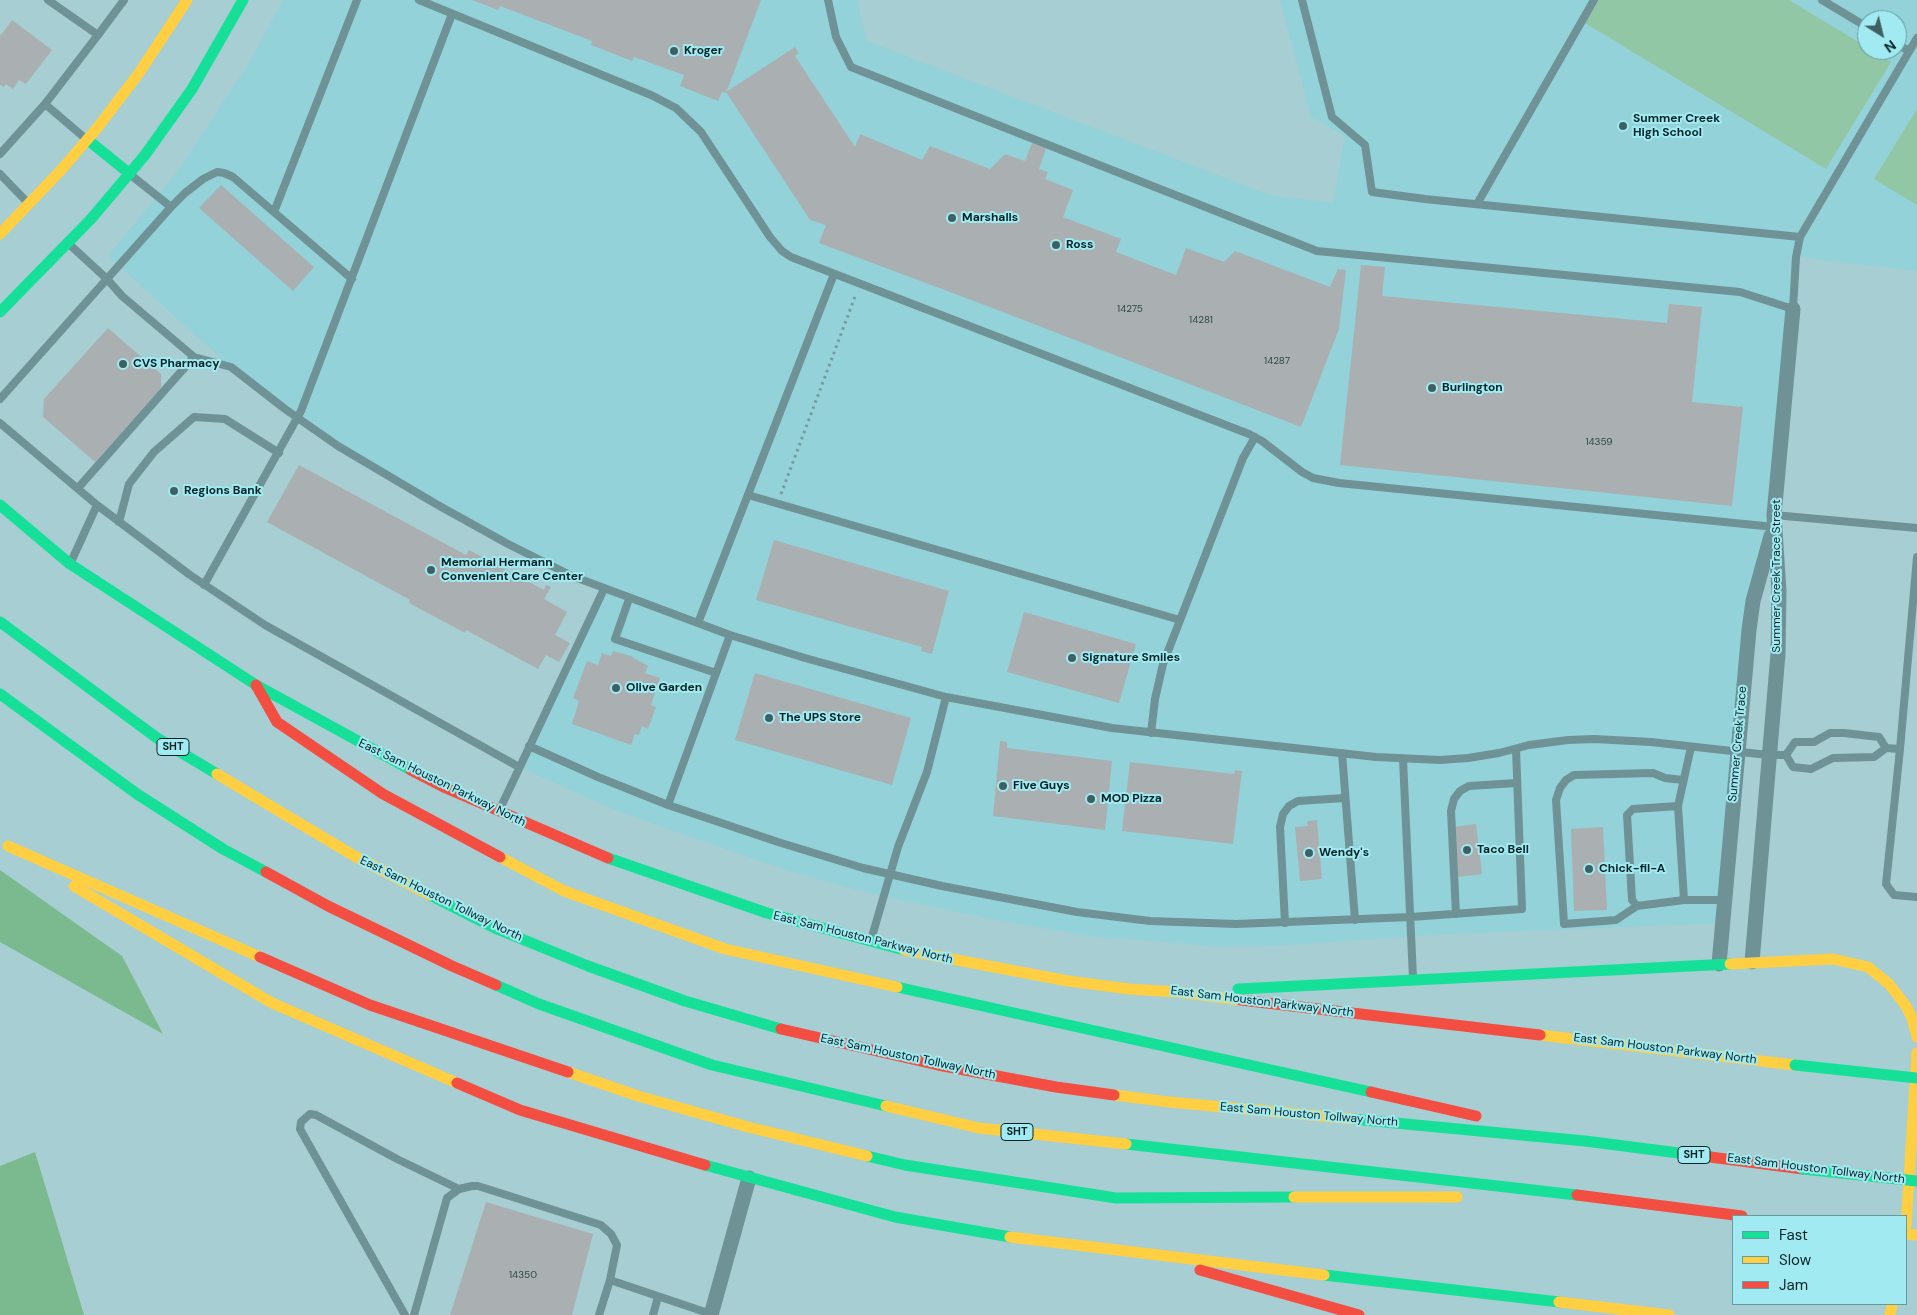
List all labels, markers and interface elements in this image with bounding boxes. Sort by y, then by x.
north arrow [1857,10,1907,60]
text: N [1881,36,1900,57]
place label: Kroger [684,44,723,58]
marker: Kroger [668,45,680,57]
place label: Summer Creek High School [1633,112,1720,140]
marker: Summer Creek High School [1617,120,1629,132]
place label: Marshalls [962,211,1018,225]
marker: Marshalls [946,212,958,224]
place label: Ross [1066,238,1093,252]
marker: Ross [1050,239,1062,251]
house number: 14275 [1117,303,1143,315]
house number: 14281 [1189,314,1213,326]
house number: 14287 [1264,355,1290,367]
place label: CVS Pharmacy [133,357,220,371]
marker: CVS Pharmacy [117,358,129,370]
place label: Burlington [1442,381,1503,395]
marker: Burlington [1426,382,1438,394]
house number: 14359 [1585,436,1613,448]
place label: Regions Bank [184,484,262,498]
marker: Regions Bank [168,485,180,497]
street label: Summer Creek Trace Street [1770,499,1784,653]
place label: Memorial Hermann Convenient Care Center [441,556,583,584]
marker: Memorial Hermann Convenient Care Center [425,564,437,576]
place label: Signature Smiles [1082,651,1180,665]
marker: Signature Smiles [1066,652,1078,664]
place label: Olive Garden [626,681,702,695]
marker: Olive Garden [610,682,622,694]
street label: Summer Creek Trace [1726,686,1750,802]
place label: The UPS Store [779,711,861,725]
marker: The UPS Store [763,712,775,724]
street label: East Sam Houston Parkway North [356,736,528,830]
road number: SHT [157,739,189,756]
place label: Five Guys [1013,779,1070,793]
marker: Five Guys [997,780,1009,792]
place label: MOD Pizza [1101,792,1162,806]
marker: MOD Pizza [1085,793,1097,805]
place label: Taco Bell [1477,843,1529,857]
marker: Taco Bell [1461,844,1473,856]
place label: Wendy's [1319,846,1369,860]
marker: Wendy's [1303,847,1315,859]
street label: East Sam Houston Tollway North [358,853,524,945]
place label: Chick-fil-A [1599,862,1665,876]
marker: Chick-fil-A [1583,863,1595,875]
street label: East Sam Houston Parkway North [772,909,954,967]
street label: East Sam Houston Parkway North [1170,984,1354,1020]
street label: East Sam Houston Tollway North [819,1031,997,1083]
street label: East Sam Houston Parkway North [1573,1031,1757,1067]
street label: East Sam Houston Tollway North [1219,1100,1399,1130]
road number: SHT [1001,1124,1033,1140]
road number: SHT [1678,1146,1710,1164]
street label: East Sam Houston Tollway North [1726,1151,1906,1187]
legend [1732,1215,1907,1305]
text: Fast [1779,1225,1808,1245]
text: Slow [1779,1250,1811,1270]
house number: 14350 [509,1269,537,1281]
text: Jam [1779,1275,1808,1295]

